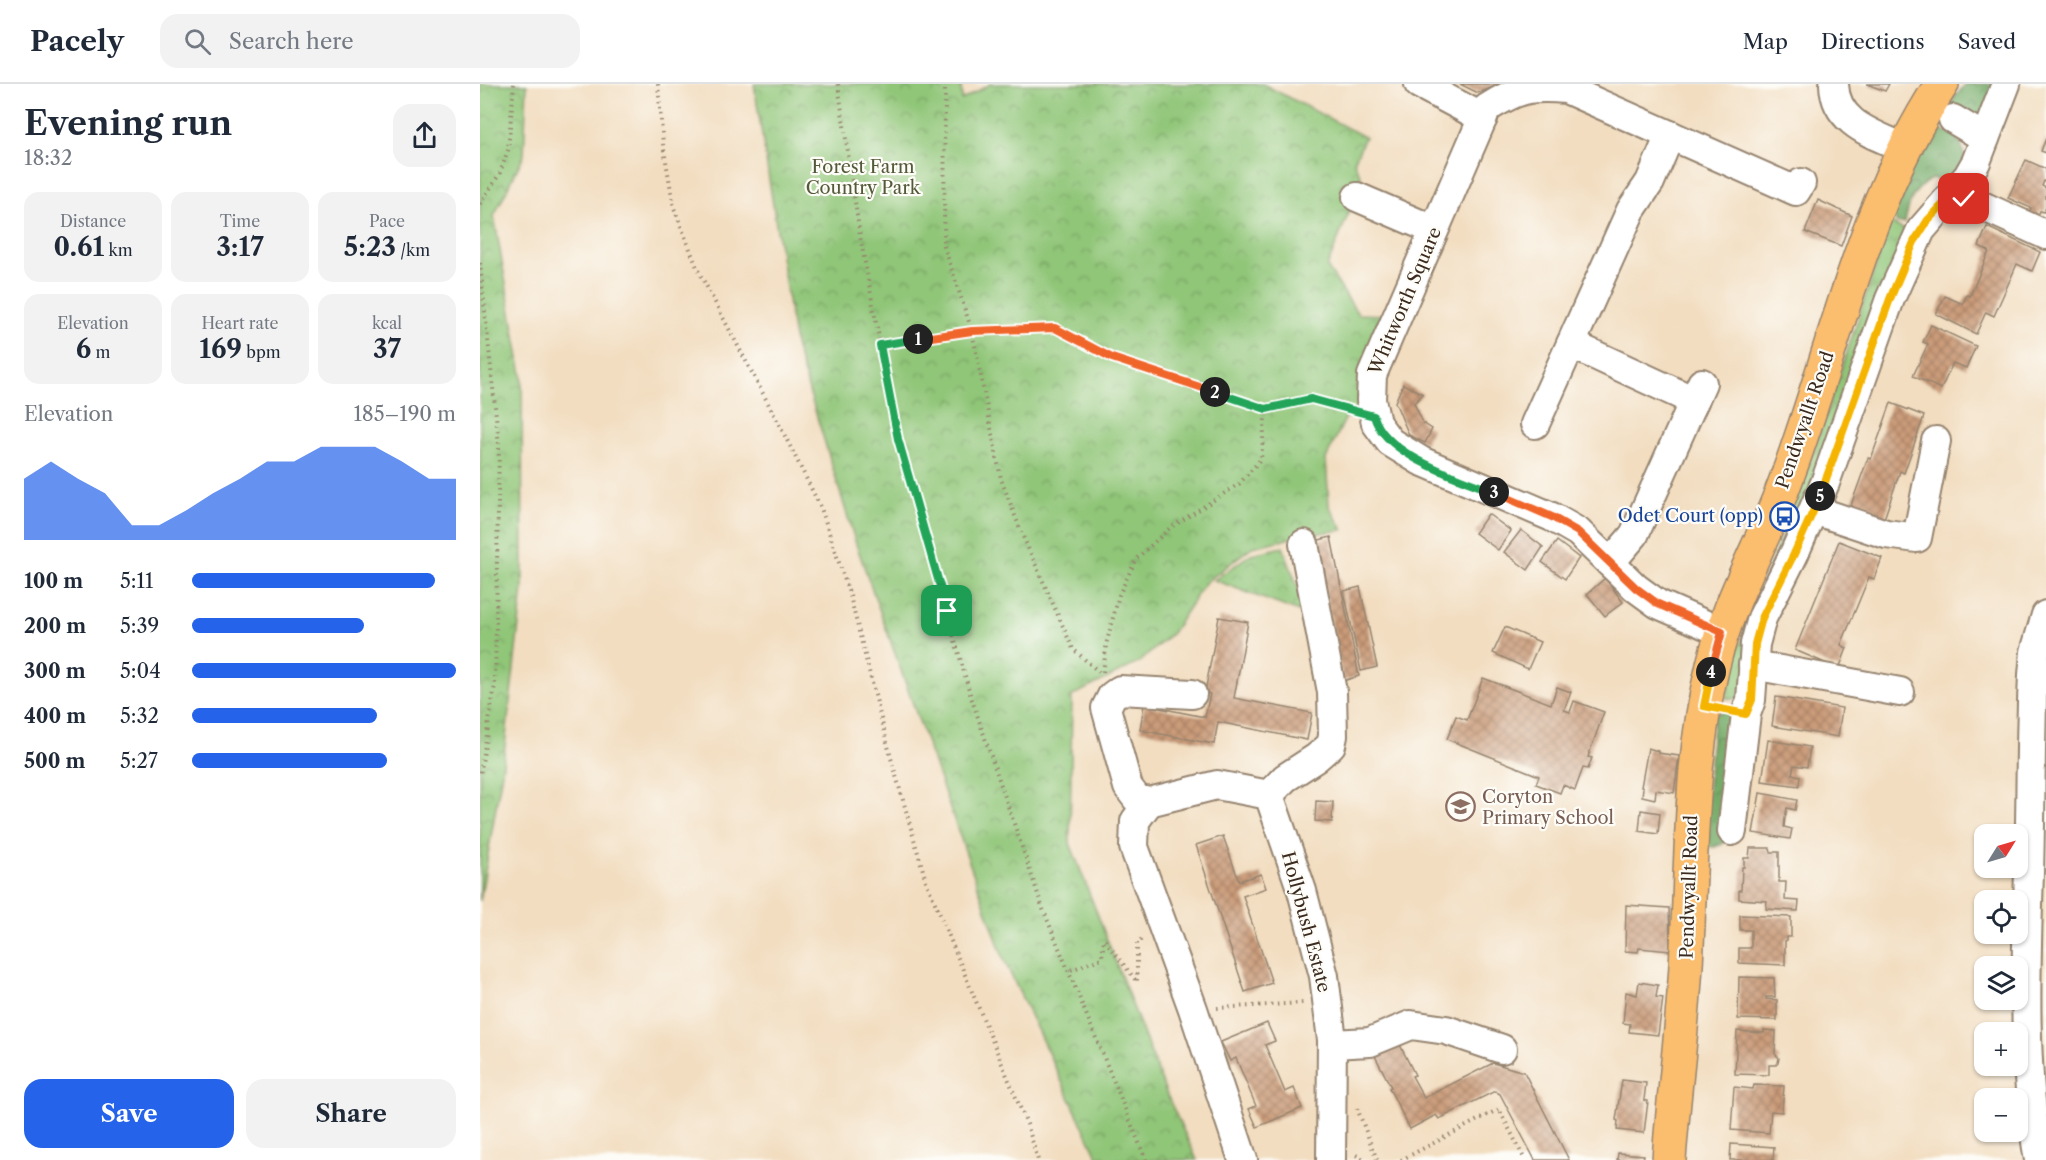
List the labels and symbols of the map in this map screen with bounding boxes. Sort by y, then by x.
park label: Forest Farm Country Park [806,156,922,199]
pin [1938,173,1989,224]
street label: Whitworth Square [1364,224,1446,379]
pin: 1 [903,324,933,354]
street label: Pendwyallt Road [1771,348,1839,492]
pin: 2 [1200,377,1230,407]
pin: 3 [1479,477,1509,507]
pin: 5 [1805,481,1835,511]
bus stop icon: Odet Court (opp) [1768,500,1800,532]
place label: Odet Court (opp) [1618,505,1763,527]
pin [921,585,972,636]
pin: 4 [1696,657,1726,687]
place label: Coryton Primary School [1482,786,1614,829]
school or university icon: Coryton Primary School [1445,791,1477,823]
street label: Pendwyallt Road [1675,815,1703,959]
north arrow [1974,824,2028,878]
street label: Hollybush Estate [1277,849,1335,995]

